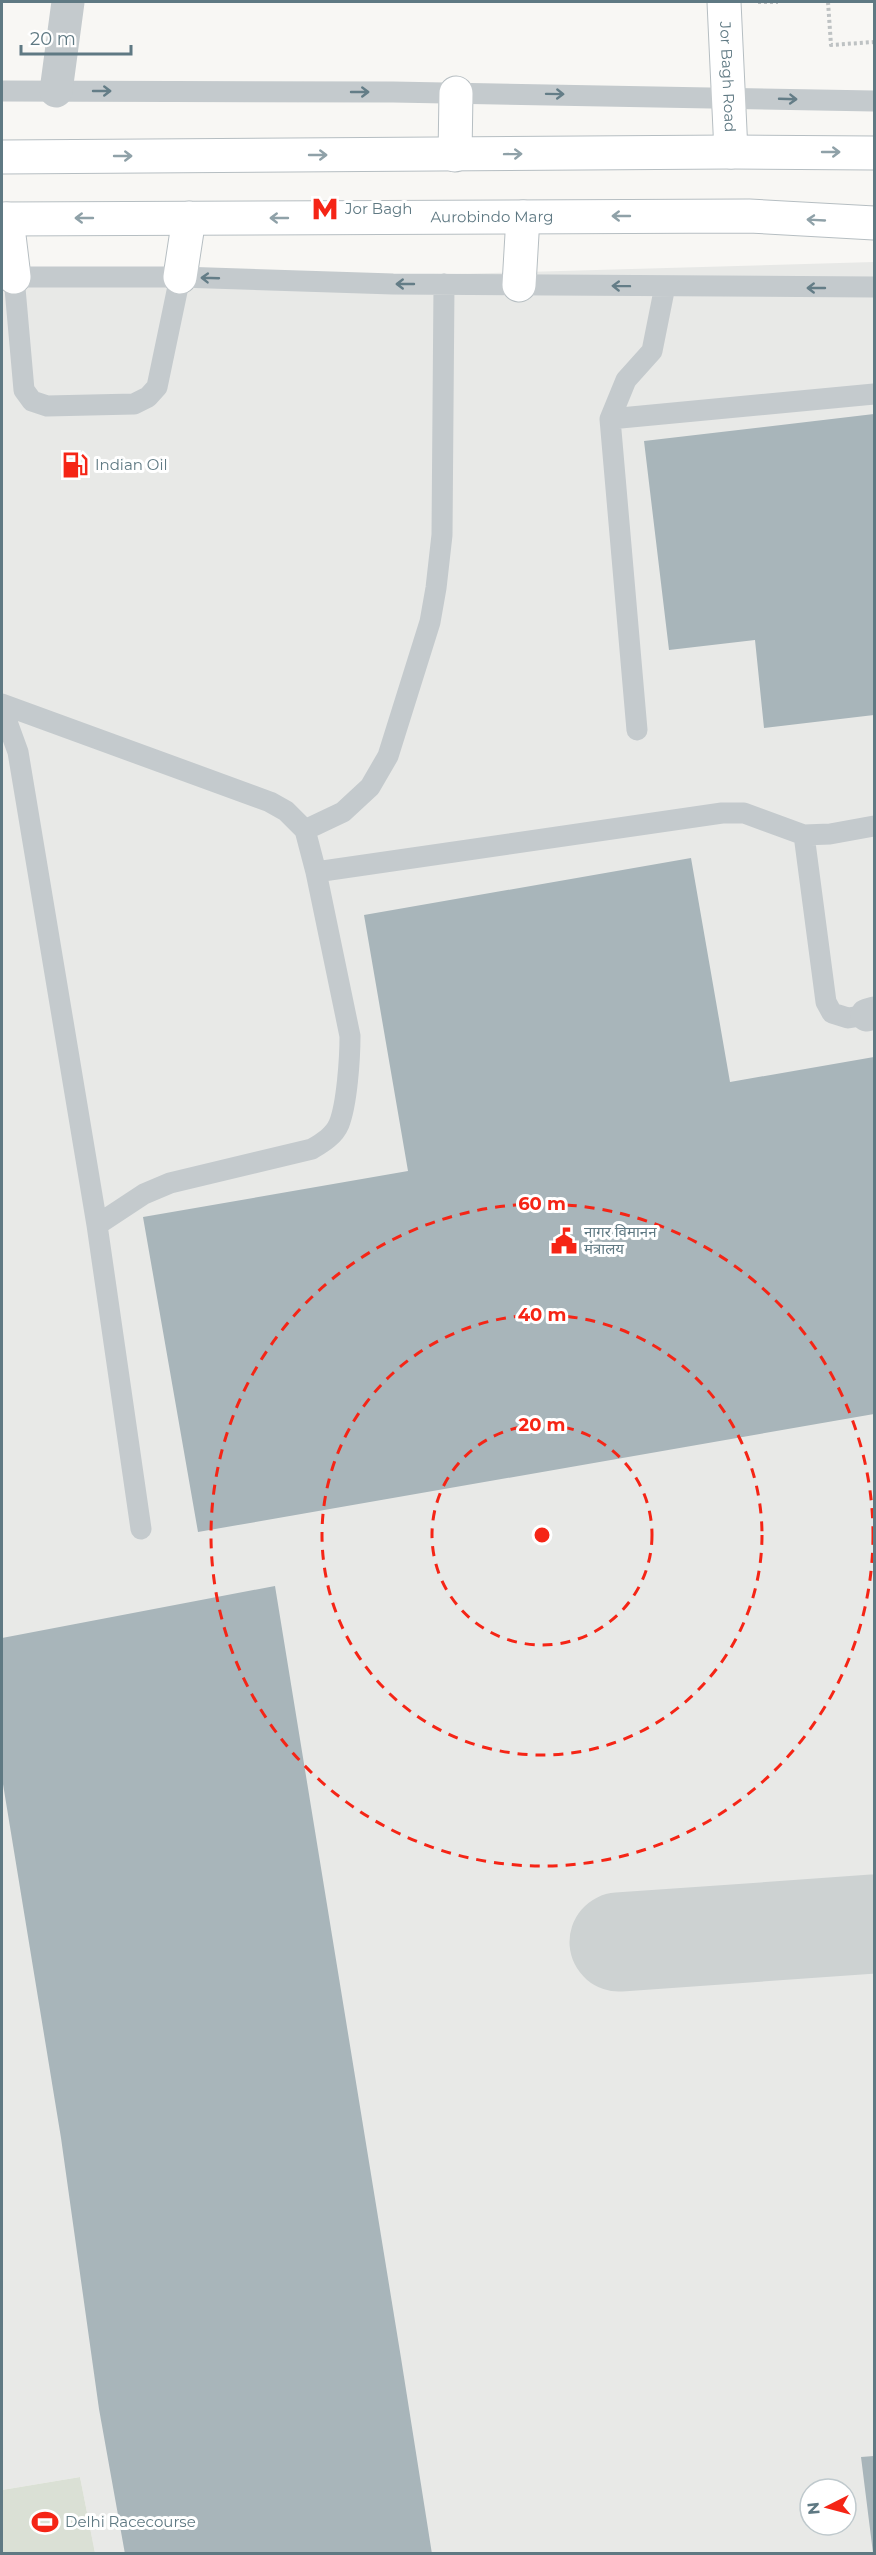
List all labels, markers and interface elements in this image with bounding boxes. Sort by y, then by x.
scale bar [21,18,130,56]
street label: Jor Bagh Road [716,20,740,133]
text: 20 m [30,28,76,50]
one-way arrow [91,85,111,97]
one-way arrow [349,86,369,98]
one-way arrow [544,88,564,100]
one-way arrow [778,93,798,104]
one-way arrow [821,146,841,158]
one-way arrow [502,148,522,160]
one-way arrow [307,149,327,161]
one-way arrow [112,150,132,162]
metro station icon: Jor Bagh [310,194,340,224]
place label: Jor Bagh [344,199,412,218]
street label: Aurobindo Marg [430,207,554,226]
one-way arrow [612,210,632,222]
one-way arrow [270,212,290,223]
one-way arrow [75,213,95,224]
one-way arrow [807,214,827,225]
one-way arrow [201,272,221,283]
one-way arrow [396,278,416,290]
one-way arrow [612,280,632,292]
one-way arrow [807,282,827,293]
fuel station icon: Indian Oil [60,450,90,480]
place label: Indian Oil [95,455,167,474]
text: 60 m [518,1193,566,1215]
place label: नागर विमानन मंत्रालय [584,1222,657,1258]
public building icon: नागर विमानन मंत्रालय [549,1226,579,1256]
text: 40 m [518,1304,566,1326]
text: 20 m [519,1414,565,1436]
centre of rings [532,1525,552,1545]
north arrow [798,2477,858,2537]
text: N [803,2501,824,2516]
sports icon: Delhi Racecourse [30,2507,60,2537]
place label: Delhi Racecourse [65,2512,196,2531]

